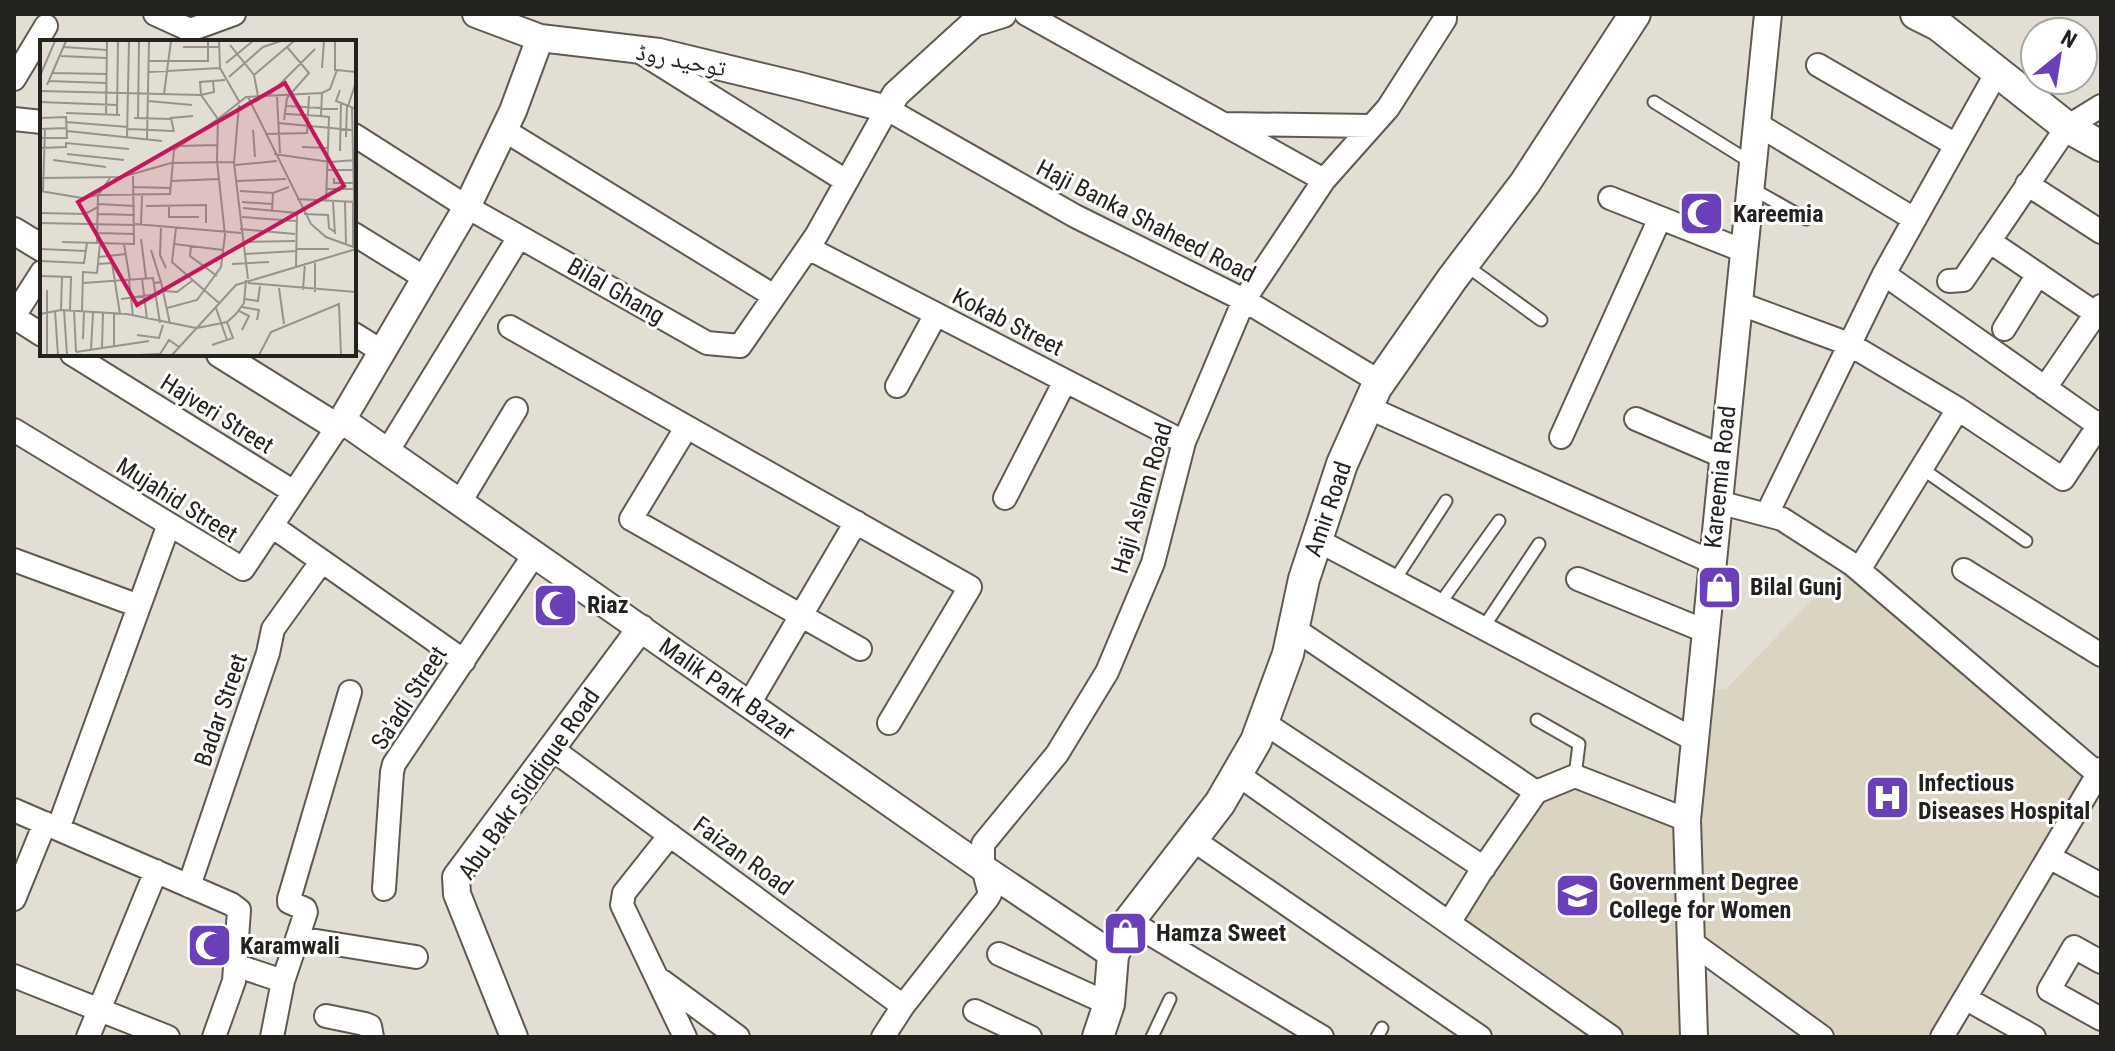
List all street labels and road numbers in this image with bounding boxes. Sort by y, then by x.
street label: توحید روڈ [634,38,728,82]
street label: Haji Banka Shaheed Road [1032,154,1260,288]
street label: Bilal Ghang [563,252,669,330]
street label: Kokab Street [948,282,1068,362]
street label: Hajveri Street [155,368,279,460]
street label: Kareemia Road [1699,404,1741,550]
street label: Haji Aslam Road [1106,419,1178,577]
street label: Mujahid Street [111,452,243,548]
street label: Amir Road [1299,458,1357,560]
street label: Malik Park Bazar [654,632,800,746]
street label: Sa'adi Street [365,641,453,755]
street label: Badar Street [189,650,253,770]
street label: Abu Bakr Siddique Road [452,683,606,885]
street label: Faizan Road [688,811,798,901]

